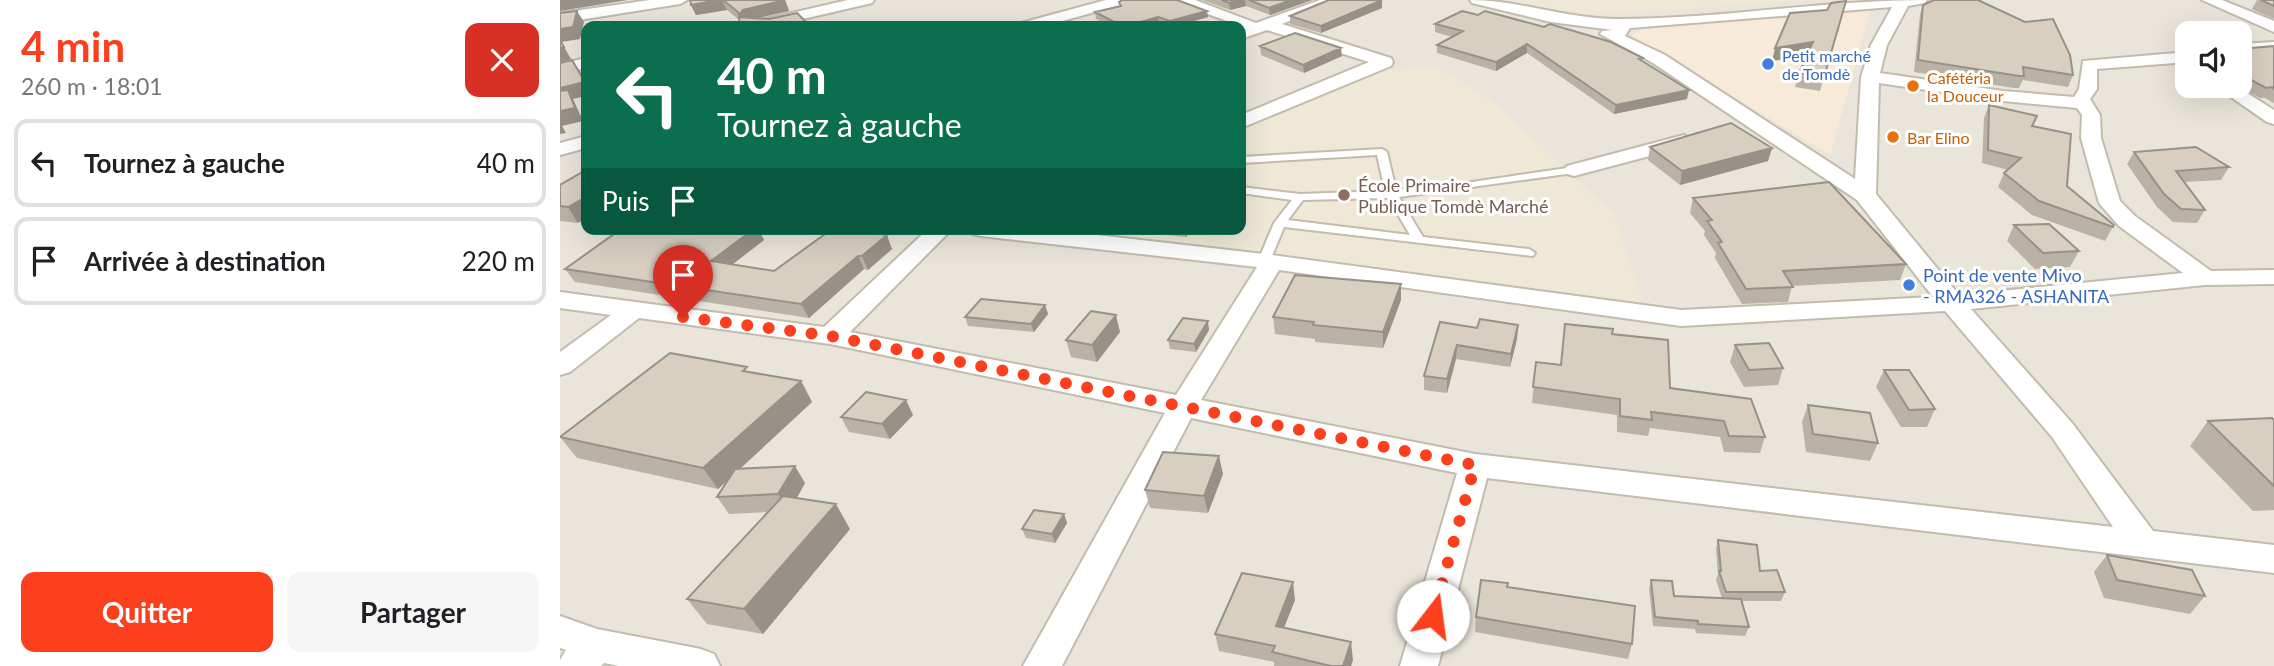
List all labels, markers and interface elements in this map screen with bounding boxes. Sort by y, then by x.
text: 4 min [21,21,125,71]
map controls [2175,21,2252,98]
button: sound [2175,21,2252,98]
button: close [465,23,539,97]
text: 40 m [717,46,827,104]
place label: Petit marché de Tomdè [1782,46,1871,83]
icon: left [602,49,693,140]
marker: Petit marché de Tomdè [1760,56,1776,72]
place label: Cafétéria la Douceur [1927,68,2004,105]
text: 260 m · 18:01 [21,72,163,100]
marker: Cafétéria la Douceur [1905,78,1921,94]
text: Tournez à gauche [717,105,962,144]
place label: Bar Elino [1907,128,1970,147]
marker: Bar Elino [1885,129,1901,145]
icon: left [25,144,63,182]
text: Tournez à gauche [84,147,285,179]
text: 40 m [477,147,535,179]
place label: École Primaire Publique Tomdè Marché [1358,174,1548,217]
icon: arrive [664,182,702,220]
text: Puis [602,185,650,217]
marker: École Primaire Publique Tomdè Marché [1336,187,1352,203]
icon: arrive [25,242,63,280]
text: Arrivée à destination [84,245,326,277]
text: 220 m [462,245,535,277]
pin [653,245,713,317]
icon: arrive [664,256,702,294]
place label: Point de vente Mivo - RMA326 - ASHANITA [1923,264,2110,307]
marker: Point de vente Mivo - RMA326 - ASHANITA [1901,277,1917,293]
button: Quitter [21,572,273,652]
button: Partager [287,572,539,652]
position arrow [1396,579,1470,653]

